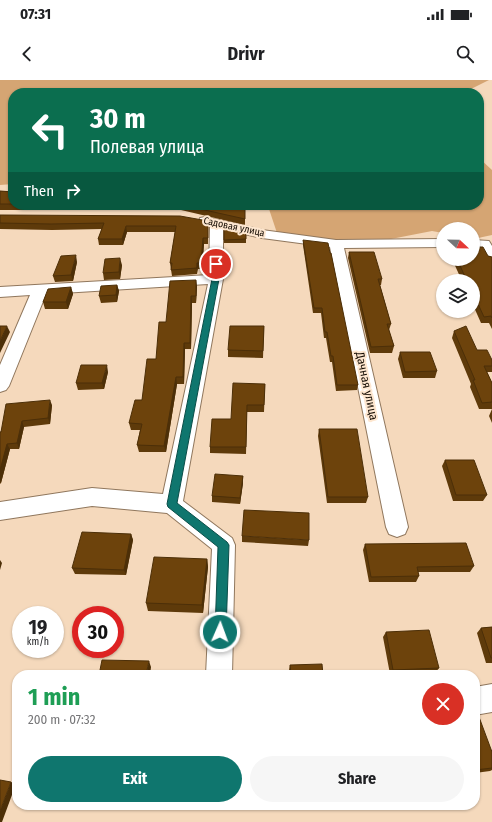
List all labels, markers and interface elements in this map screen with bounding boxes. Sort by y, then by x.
text: 07:31 [20,5,51,23]
icon: back [16,43,38,65]
text: Drivr [227,43,265,65]
icon: search [454,43,476,65]
text: 30 m [90,102,146,135]
icon: left [24,104,76,156]
text: Полевая улица [90,136,204,158]
icon: right [62,180,84,202]
text: Then [24,182,54,200]
street label: Садовая улица [202,215,266,239]
north arrow [436,222,480,266]
map controls [436,222,480,318]
pin [199,247,233,281]
icon: arrive [205,253,227,275]
button: layers [436,274,480,318]
street label: Дачная улица [353,350,381,422]
speed limit sign: 30 [72,606,124,658]
position arrow [199,611,241,653]
text: 19 [29,615,47,639]
text: km/h [27,636,49,648]
text: 1 min [28,683,80,711]
button: close [422,683,464,725]
text: 200 m · 07:32 [28,712,95,727]
button: Exit [28,756,242,802]
button: Share [250,756,464,802]

